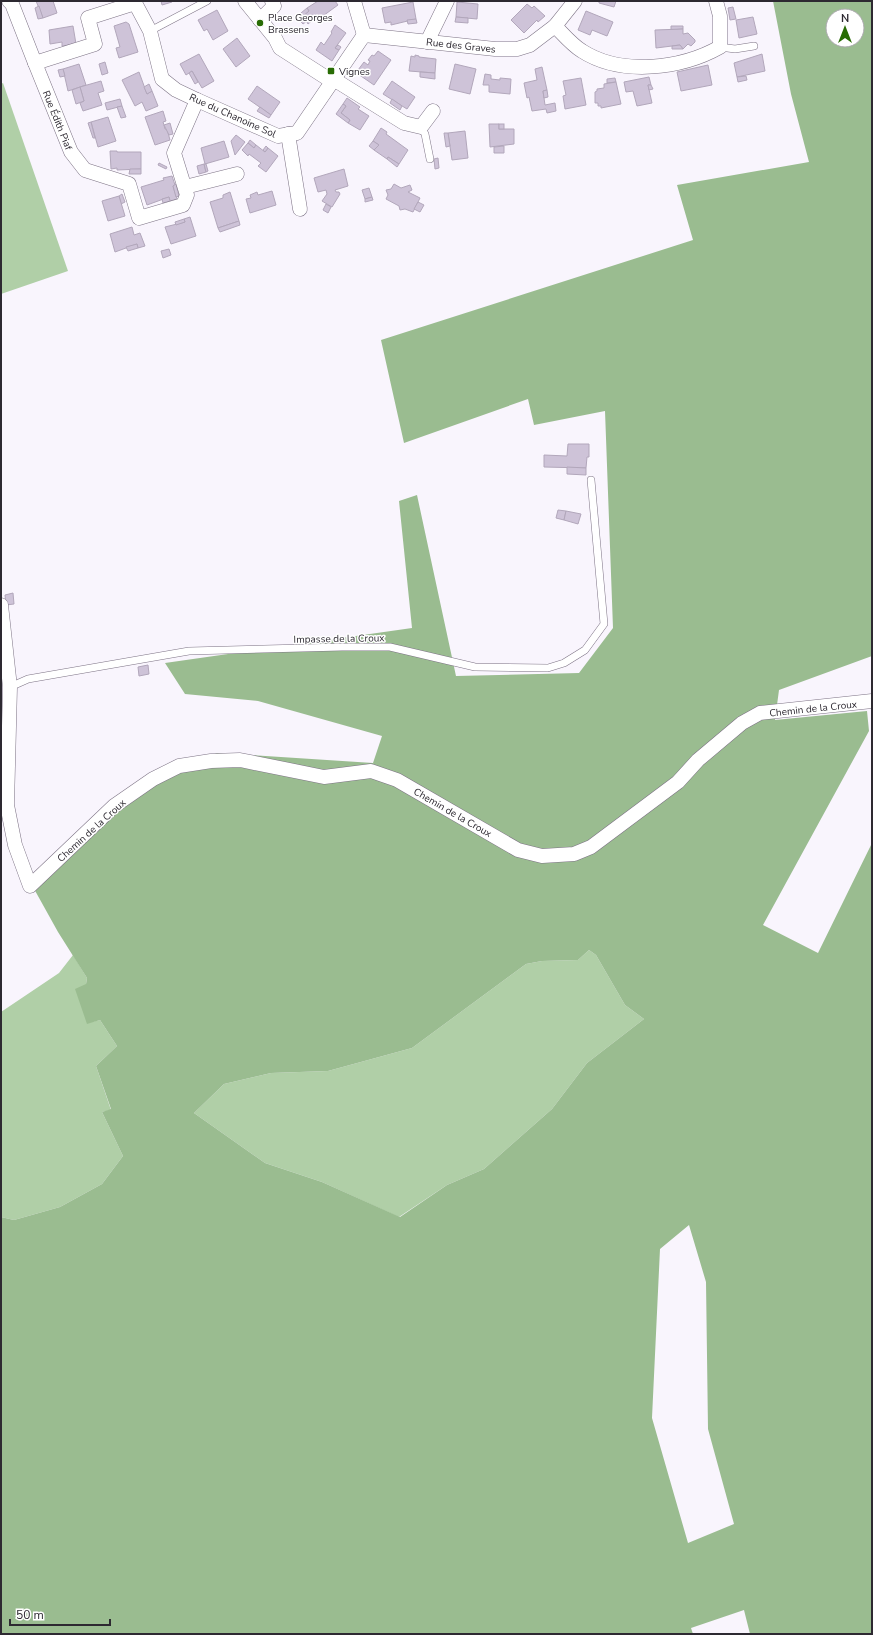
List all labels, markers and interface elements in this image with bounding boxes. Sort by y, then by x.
north arrow [825,8,865,48]
place label: Place Georges Brassens [268,11,333,37]
text: N [841,11,849,26]
marker: Place Georges Brassens [255,18,265,28]
street label: Rue des Graves [425,35,497,57]
place label: Vignes [338,65,370,79]
marker: Vignes [326,66,336,76]
street label: Rue Édith Piaf [39,88,76,153]
street label: Rue du Chanoine Sol [187,90,278,141]
street label: Impasse de la Croux [293,631,385,647]
street label: Chemin de la Croux [769,697,858,721]
street label: Chemin de la Croux [411,785,495,841]
street label: Chemin de la Croux [54,796,130,865]
scale bar [10,1601,110,1627]
text: 50 m [16,1607,44,1623]

